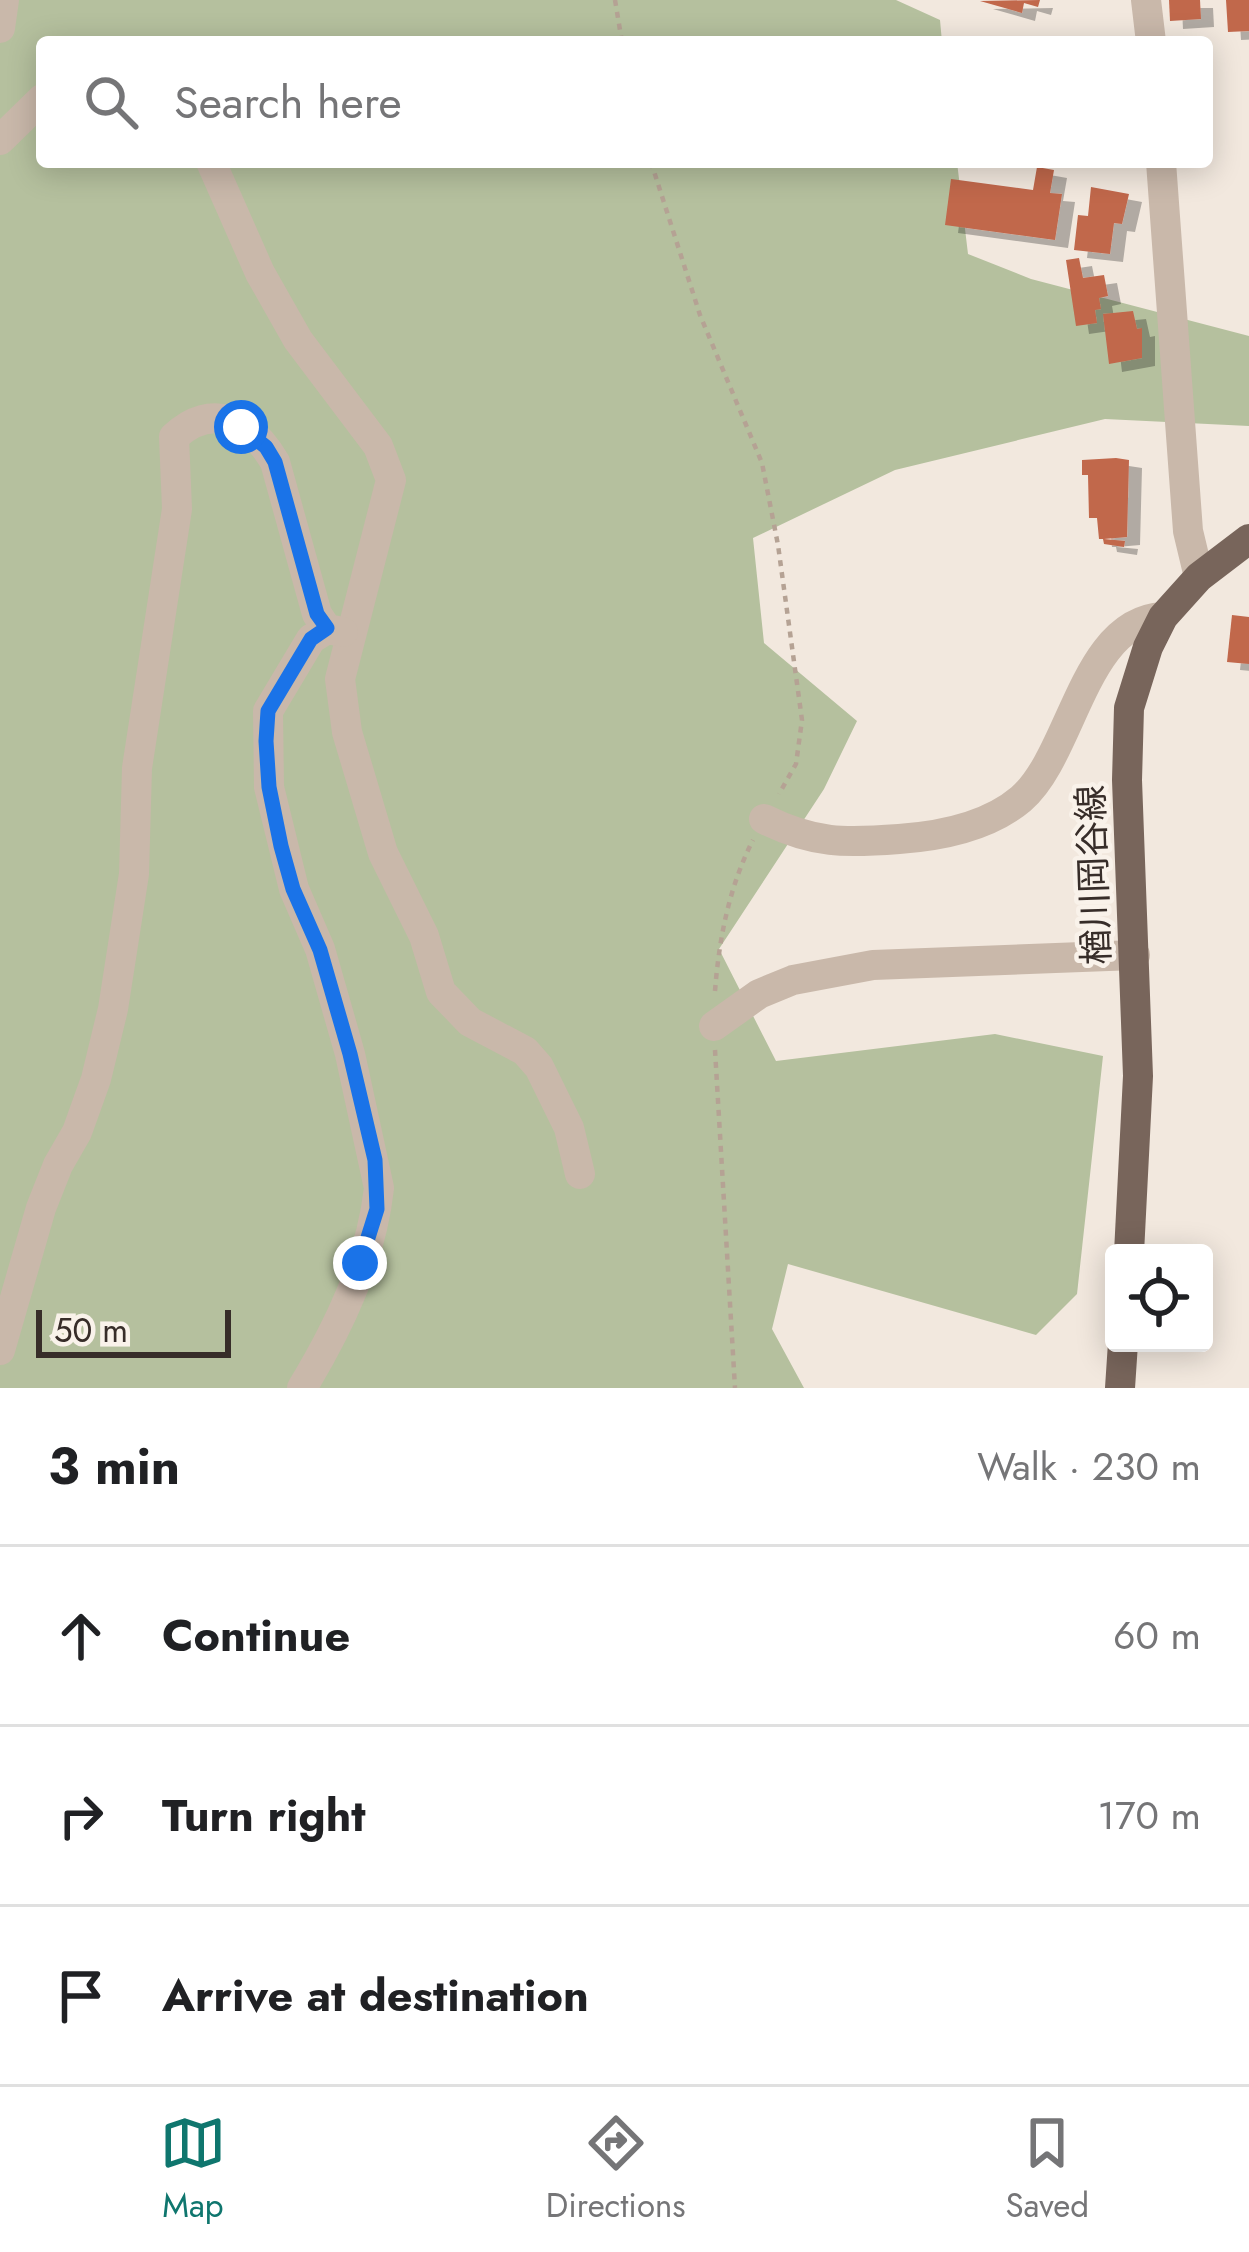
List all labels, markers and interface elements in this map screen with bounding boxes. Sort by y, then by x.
search box [36,36,1213,168]
icon: search [78,69,144,135]
text: Search here [174,70,402,135]
route start [214,400,268,454]
street label: 楢川岡谷線 [1064,784,1122,966]
route end [333,1236,387,1290]
map controls [1105,1244,1213,1352]
button: locate [1105,1244,1213,1352]
scale bar [36,1304,231,1357]
text: 50 m [54,1307,128,1354]
text: 3 min [48,1429,180,1503]
text: Walk · 230 m [977,1438,1201,1495]
icon: ahead [48,1603,114,1669]
text: Continue [162,1603,350,1668]
text: 60 m [1113,1607,1201,1664]
icon: right [48,1783,114,1849]
text: Turn right [162,1783,366,1848]
text: 170 m [1097,1787,1201,1844]
icon: arrive [48,1963,114,2029]
text: Arrive at destination [162,1963,589,2028]
tab: Map [160,2110,226,2229]
tab: Directions [546,2110,686,2229]
tab: Saved [1005,2110,1089,2229]

